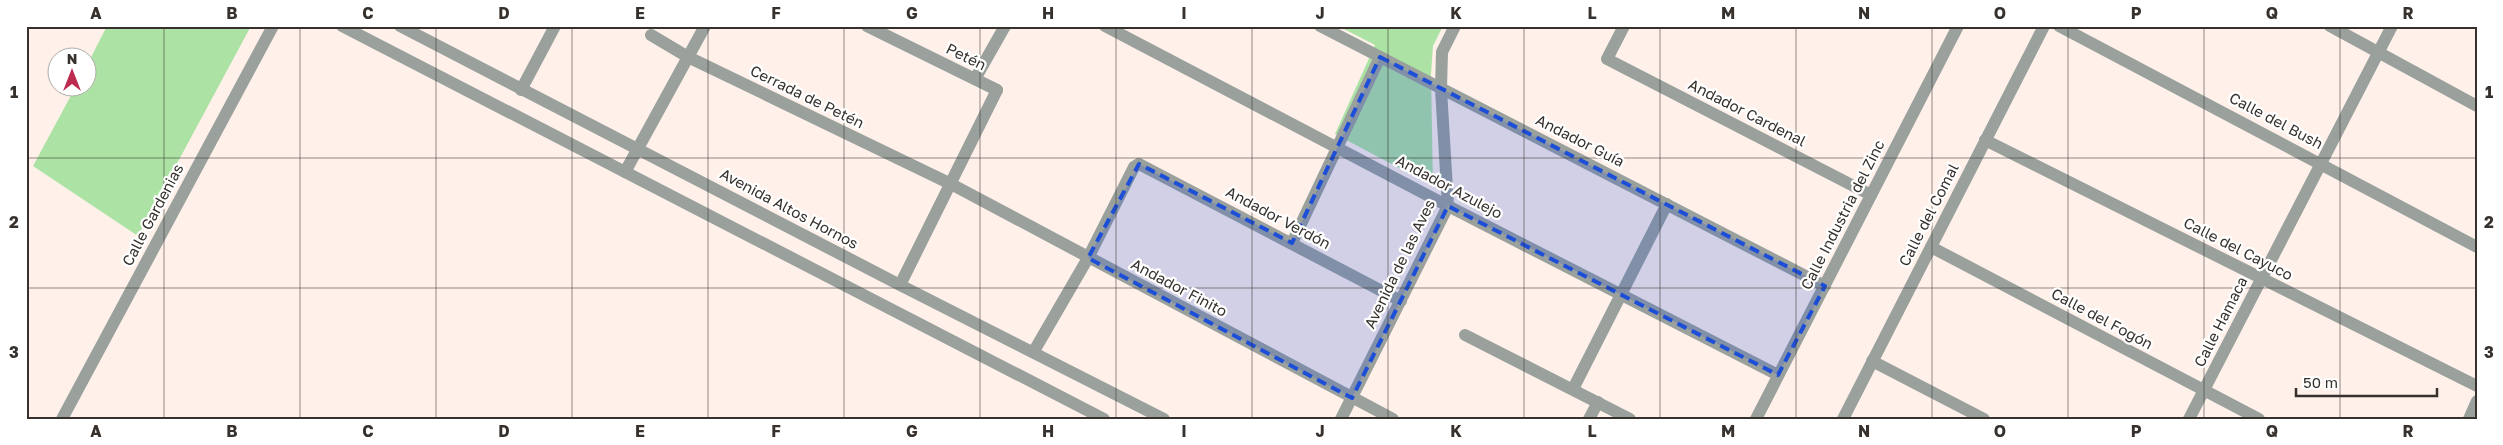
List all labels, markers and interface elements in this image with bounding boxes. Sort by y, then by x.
text: A [90,3,102,23]
text: B [226,3,238,23]
text: C [362,3,374,23]
text: D [498,3,510,23]
text: E [635,3,645,23]
text: F [771,3,781,23]
text: G [906,3,918,23]
text: H [1042,3,1054,23]
text: I [1181,3,1187,23]
text: J [1315,3,1325,23]
text: K [1450,3,1462,23]
text: L [1587,3,1597,23]
text: M [1721,3,1735,23]
text: N [1858,3,1870,23]
text: O [1994,3,2006,23]
text: P [2131,3,2142,23]
text: Q [2266,3,2278,23]
text: R [2402,3,2414,23]
street label: Petén [943,39,989,73]
north arrow [48,48,98,98]
text: N [67,50,77,67]
street label: Cerrada de Petén [748,61,867,131]
street label: Andador Cardenal [1686,75,1809,150]
text: 1 [10,82,18,102]
text: 1 [2485,82,2493,102]
street label: Calle del Bush [2227,88,2326,152]
street label: Andador Guía [1533,110,1628,170]
street label: Calle Industria del Zinc [1796,137,1888,292]
street label: Andador Azulejo [1393,150,1506,222]
street label: Calle Gardenias [118,160,187,269]
street label: Calle del Comal [1894,160,1962,269]
street label: Avenida Altos Hornos [717,164,862,252]
street label: Andador Verdón [1223,182,1334,252]
street label: Avenida de las Aves [1360,196,1438,331]
text: 2 [9,212,19,232]
text: 2 [2484,212,2494,232]
street label: Calle del Cayuco [2181,213,2296,283]
street label: Andador Finito [1128,254,1230,320]
street label: Calle Hamaca [2190,273,2251,370]
street label: Calle del Fogón [2049,284,2156,352]
text: 3 [9,342,19,362]
text: 3 [2484,342,2494,362]
scale bar [2296,365,2437,397]
text: 50 m [2303,373,2338,391]
text: A [90,421,102,441]
text: B [226,421,238,441]
text: C [362,421,374,441]
text: D [498,421,510,441]
text: E [635,421,645,441]
text: F [771,421,781,441]
text: G [906,421,918,441]
text: H [1042,421,1054,441]
text: I [1181,421,1187,441]
text: J [1315,421,1325,441]
text: K [1450,421,1462,441]
text: L [1587,421,1597,441]
text: M [1721,421,1735,441]
text: N [1858,421,1870,441]
text: O [1994,421,2006,441]
text: P [2131,421,2142,441]
text: Q [2266,421,2278,441]
text: R [2402,421,2414,441]

